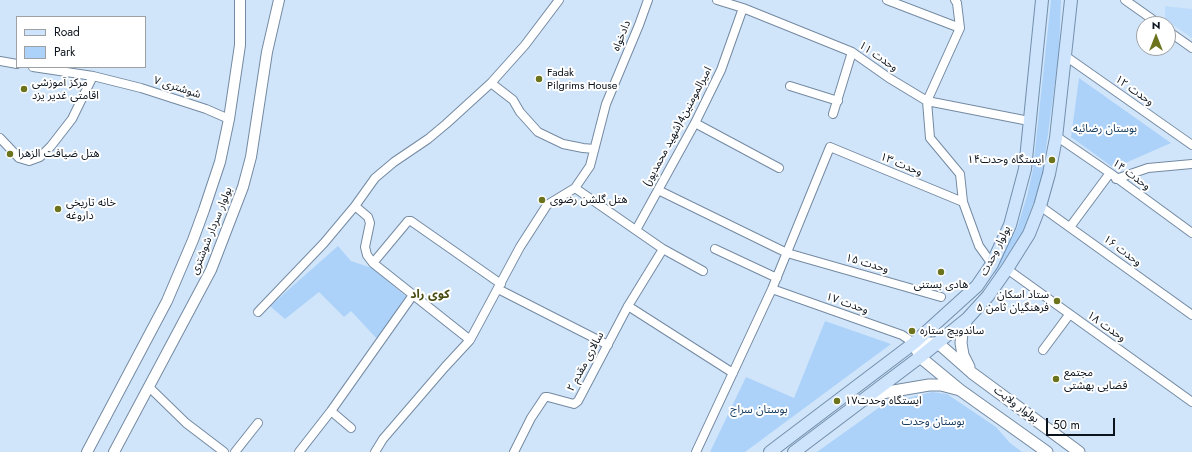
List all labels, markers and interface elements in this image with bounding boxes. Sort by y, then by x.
legend [16,16,146,68]
north arrow [1136,16,1176,56]
text: N [1152,17,1160,33]
street label: دادخواه [610,19,634,53]
text: Road [54,23,80,41]
street label: وحدت ۱۱ [856,39,900,75]
text: Park [54,43,75,61]
street label: امیرالمومنین4(شهید محمدپور) [641,65,715,189]
place label: Fadak Pilgrims House [547,66,617,92]
street label: وحدت ۱۲ [1112,73,1156,109]
street label: شوشتری ۷ [152,74,202,102]
marker: Fadak Pilgrims House [534,74,544,84]
place label: مرکز آموزشی اقامتی غدیر یزد [32,76,99,102]
marker: مرکز آموزشی اقامتی غدیر یزد [19,84,29,94]
park label: بوستان رضائیه [1073,122,1137,136]
place label: هتل ضیافت الزهرا [18,147,100,161]
marker: هتل ضیافت الزهرا [5,149,15,159]
street label: وحدت ۱۳ [878,151,924,179]
place label: ایستگاه وحدت۱۴ [967,153,1044,167]
marker: ایستگاه وحدت۱۴ [1047,155,1057,165]
street label: وحدت ۱۴ [1109,157,1153,193]
street label: بولوار سردار شوشتری [188,185,236,277]
place label: هتل گلشن رضوی [550,193,627,207]
marker: هتل گلشن رضوی [537,195,547,205]
place label: خانه تاریخی داروغه [66,196,116,222]
marker: خانه تاریخی داروغه [53,204,63,214]
street label: بولوار وحدت [978,224,1014,278]
street label: وحدت ۱۶ [1100,233,1144,269]
street label: وحدت ۱۵ [844,252,890,276]
marker: هادی بستنی [936,267,946,277]
place label: هادی بستنی [914,278,968,292]
district label: کوی راد [410,288,450,302]
place label: ستاد اسکان فرهنگیان ثامن ۵ [976,288,1049,314]
street label: وحدت ۱۷ [824,291,870,317]
marker: ستاد اسکان فرهنگیان ثامن ۵ [1052,296,1062,306]
street label: وحدت ۱۸ [1084,309,1128,345]
place label: ساندویچ ستاره [920,324,984,338]
marker: ساندویچ ستاره [907,326,917,336]
street label: سالاری مقدم ۲ [565,330,607,394]
place label: مجتمع قضایی بهشتی [1064,366,1127,392]
marker: مجتمع قضایی بهشتی [1051,374,1061,384]
street label: بولوار ولایت [991,384,1041,426]
place label: ایستگاه وحدت۱۷ [845,394,922,408]
marker: ایستگاه وحدت۱۷ [832,396,842,406]
park label: بوستان سراج [730,403,788,417]
scale bar [1048,410,1117,436]
park label: بوستان وحدت [901,415,965,429]
text: 50 m [1053,416,1080,434]

